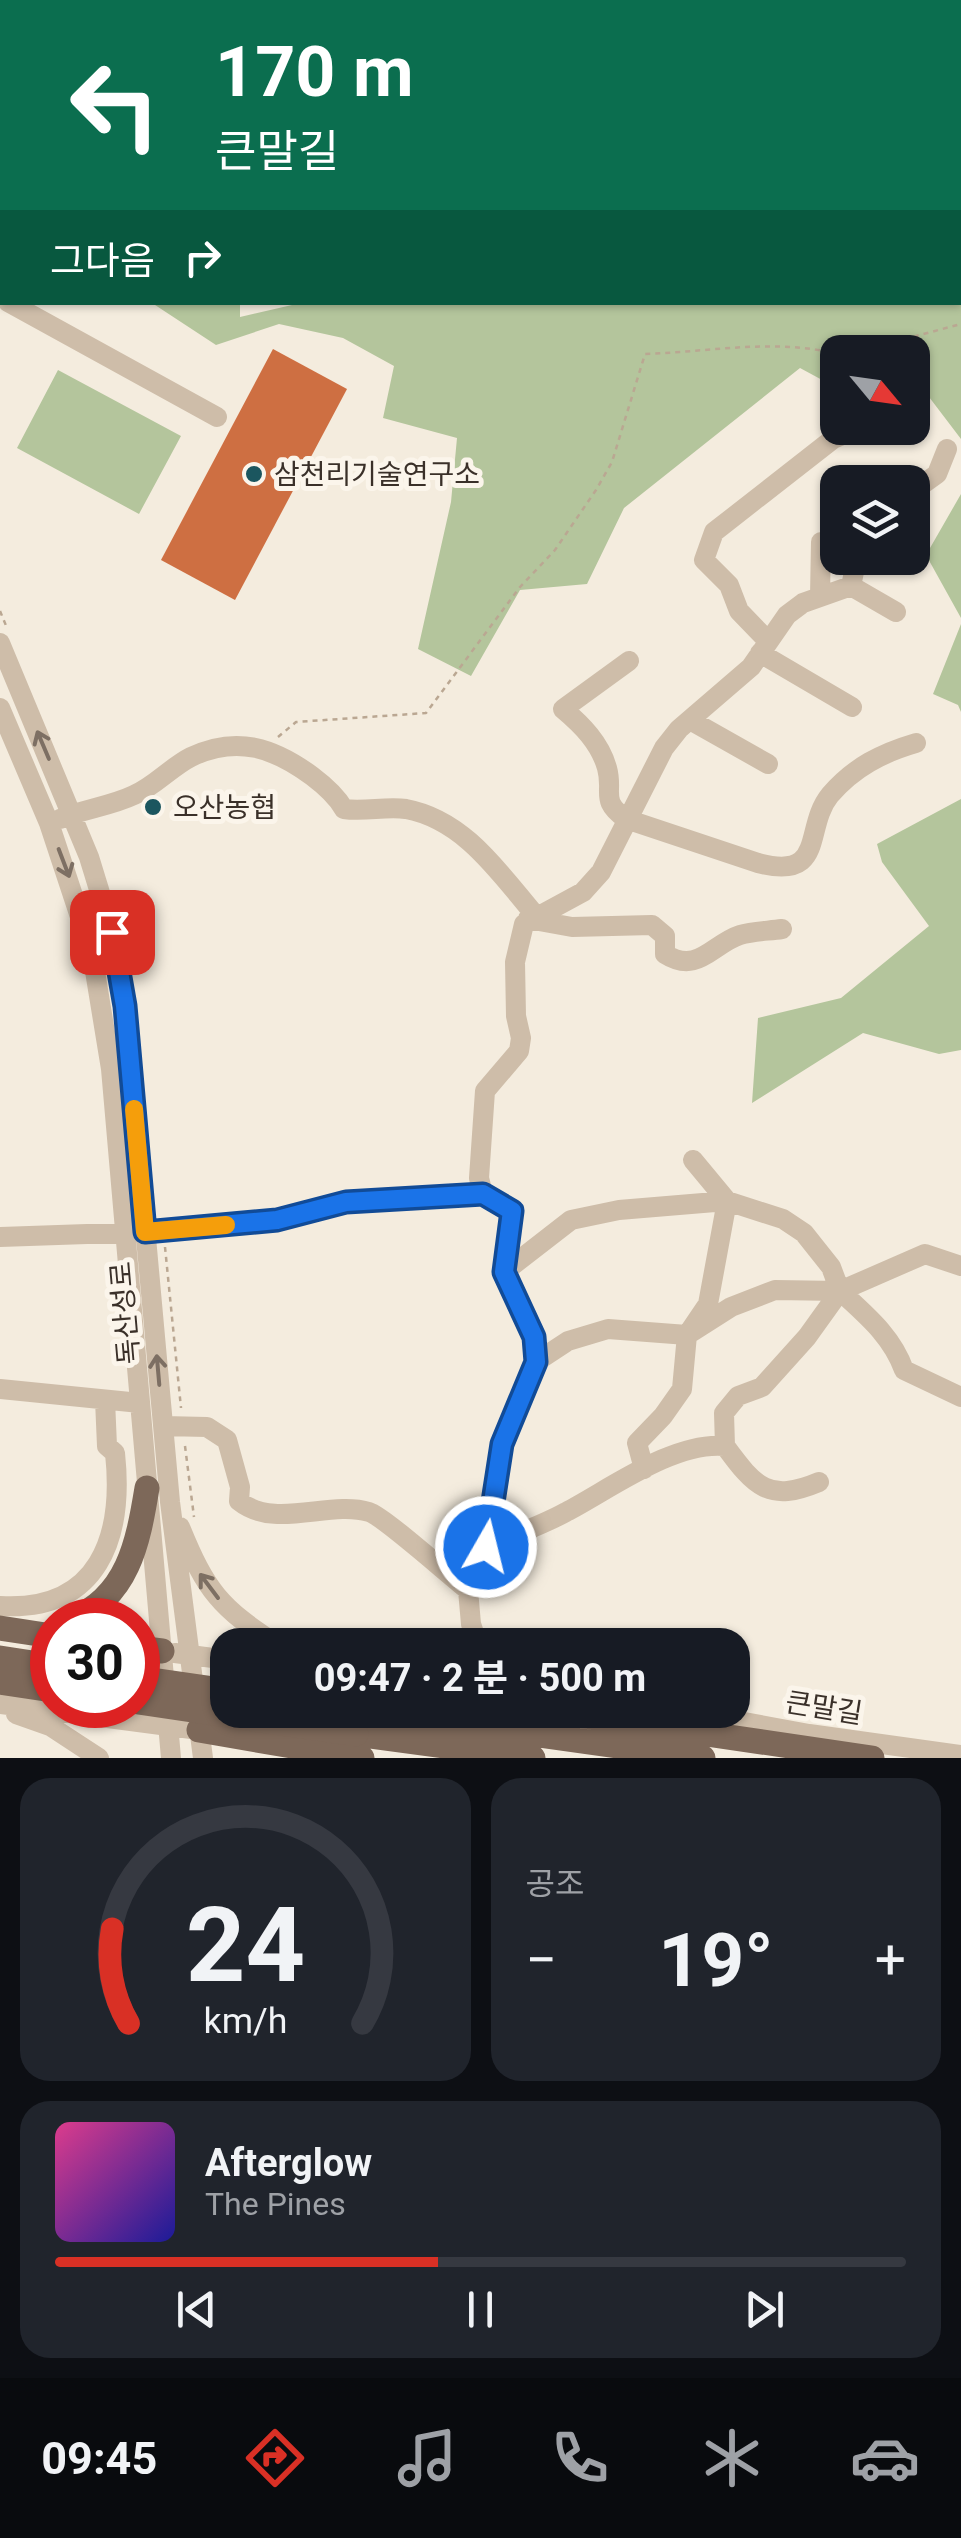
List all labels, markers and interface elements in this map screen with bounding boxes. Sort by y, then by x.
text: 170 m [215,31,414,113]
icon: left [50,40,180,170]
text: 큰말길 [215,125,339,178]
icon: right [175,230,230,285]
text: 그다음 [50,239,155,283]
north arrow [820,335,930,445]
map controls [820,335,930,575]
place label: 삼천리기술연구소 [274,458,480,491]
marker: 삼천리기술연구소 [243,463,265,485]
button: layers [820,465,930,575]
one-way arrow [33,730,51,761]
place label: 오산농협 [173,791,276,824]
marker: 오산농협 [142,796,164,818]
one-way arrow [56,846,74,877]
pin [70,890,155,975]
icon: arrive [85,905,140,960]
street label: 독산성로 [104,1260,146,1366]
one-way arrow [148,1354,167,1387]
position arrow [434,1495,538,1599]
one-way arrow [198,1573,220,1599]
speed limit sign: 30 [30,1598,160,1728]
text: 09:47 · 2 분 · 500 m [314,1656,646,1700]
street label: 큰말길 [783,1686,865,1730]
text: 공조 [526,1865,584,1903]
text: 24 [186,1885,305,2006]
text: 19° [658,1916,774,2004]
text: − [526,1928,557,1992]
text: + [875,1928,906,1992]
text: km/h [203,2000,287,2042]
text: Afterglow [205,2141,372,2185]
text: The Pines [205,2185,346,2223]
icon: previous [169,2282,224,2337]
icon: pause [453,2282,508,2337]
icon: next [737,2282,792,2337]
icon: directions [240,2423,310,2493]
icon: music [392,2423,462,2493]
icon: phone [545,2423,615,2493]
icon: climate [697,2423,767,2493]
icon: car [850,2423,920,2493]
text: 09:45 [41,2432,157,2485]

